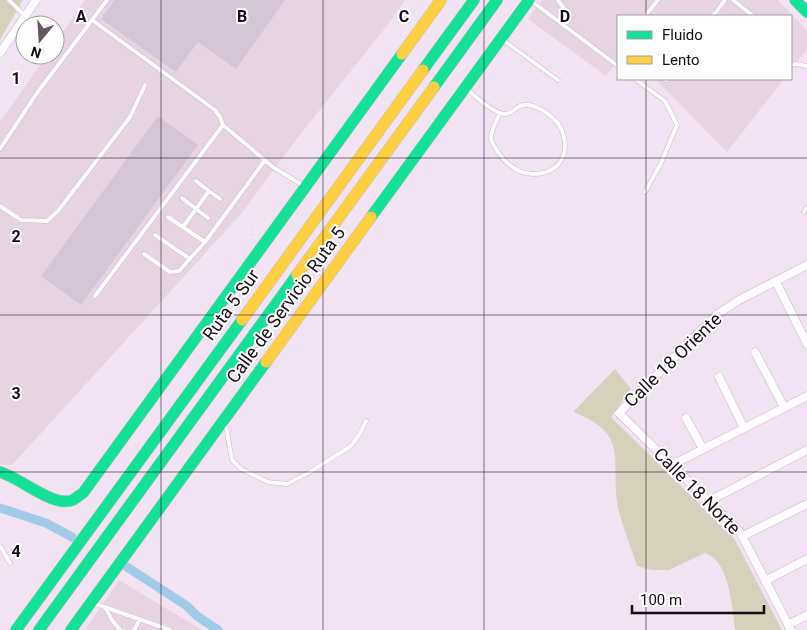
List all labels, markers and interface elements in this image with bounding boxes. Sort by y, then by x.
text: A [76,7,87,26]
text: B [237,7,247,26]
text: C [399,7,409,26]
text: D [560,7,570,26]
north arrow [15,15,65,65]
legend [617,15,792,80]
text: Fluido [662,26,703,44]
text: N [29,43,43,62]
text: Lento [662,51,700,69]
text: 1 [11,69,21,88]
street label: Calle de Servicio Ruta 5 [222,223,349,387]
text: 2 [11,227,21,246]
street label: Ruta 5 Sur [198,265,263,344]
street label: Calle 18 Oriente [620,308,726,411]
text: 3 [11,384,21,403]
street label: Calle 18 Norte [650,443,745,538]
text: 4 [11,542,21,561]
scale bar [632,582,764,614]
text: 100 m [640,591,682,609]

